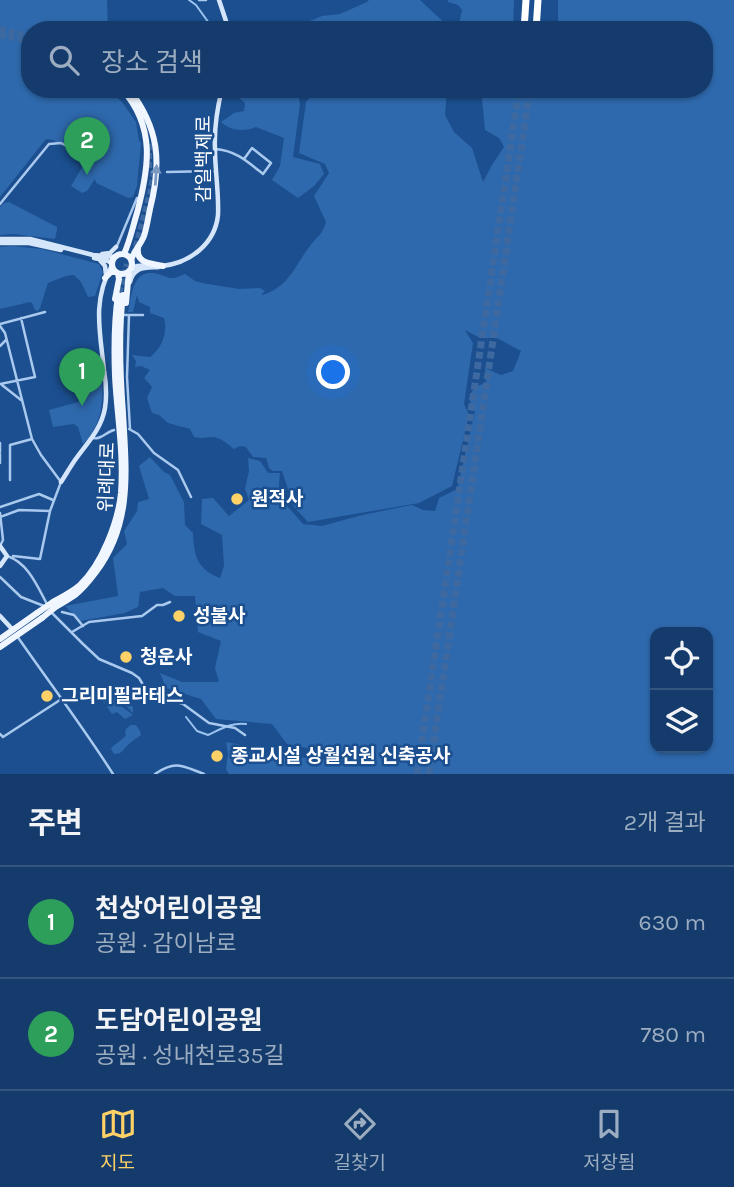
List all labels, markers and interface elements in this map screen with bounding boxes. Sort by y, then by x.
search box [21,21,713,98]
icon: search [45,41,83,79]
text: 장소 검색 [101,47,203,78]
street label: 감일백제로 [193,115,215,203]
pin: 2 [64,117,110,175]
one-way arrow [151,164,162,186]
pin: 1 [59,348,105,406]
your location [316,355,350,389]
street label: 위례대로 [95,442,119,512]
place label: 원적사 [251,488,304,510]
marker: 원적사 [229,491,245,507]
place label: 성불사 [193,605,246,627]
marker: 성불사 [171,608,187,624]
map controls [650,627,713,753]
button: locate [650,627,713,690]
place label: 청운사 [140,646,193,668]
marker: 청운사 [118,649,134,665]
place label: 그리미필라테스 [61,685,183,707]
marker: 그리미필라테스 [39,688,55,704]
button: layers [650,690,713,753]
place label: 종교시설 상월선원 신축공사 [231,745,451,767]
marker: 종교시설 상월선원 신축공사 [209,748,225,764]
text: 주변 [28,805,83,841]
text: 2개 결과 [624,809,706,836]
text: 천상어린이공원 [95,893,262,924]
text: 1 [47,909,55,936]
text: 630 m [639,909,706,936]
text: 공원 · 감이남로 [95,930,237,957]
text: 도담어린이공원 [95,1005,262,1036]
text: 2 [44,1021,58,1048]
text: 780 m [640,1021,706,1048]
text: 공원 · 성내천로35길 [95,1042,285,1069]
tab: 지도 [99,1105,137,1174]
tab: 길찾기 [334,1105,386,1174]
tab: 저장됨 [583,1105,635,1174]

